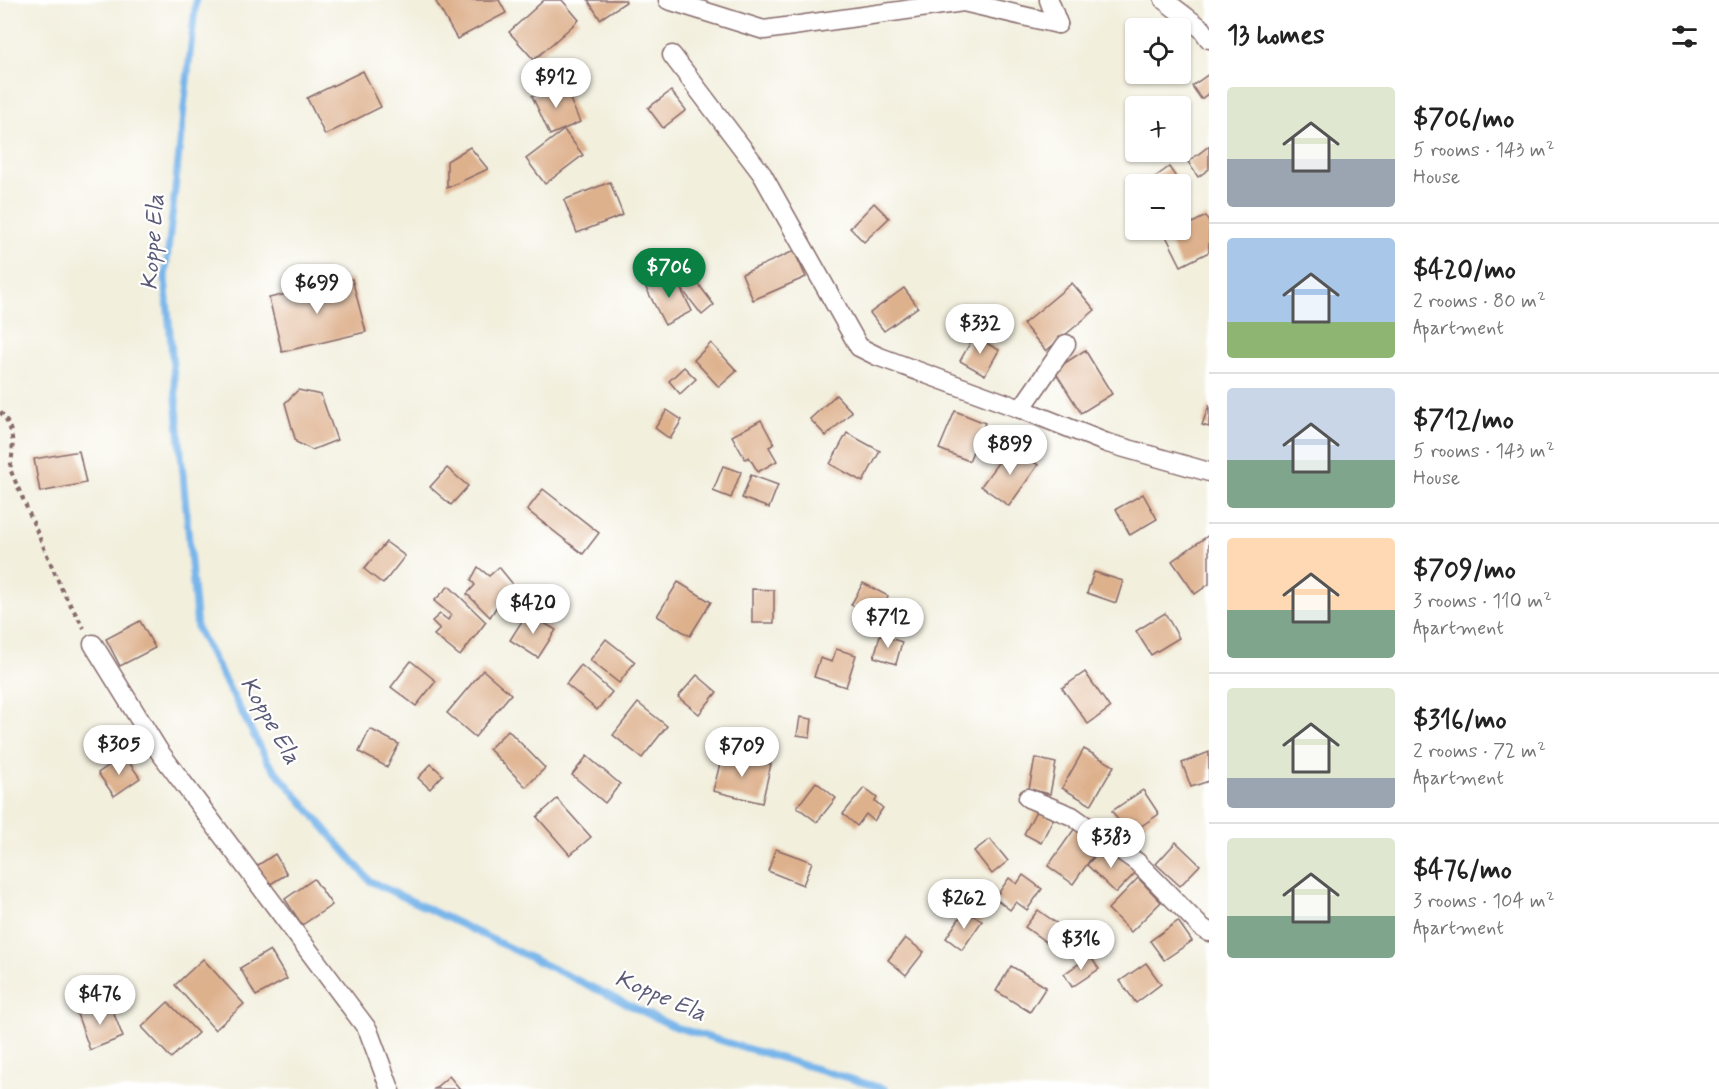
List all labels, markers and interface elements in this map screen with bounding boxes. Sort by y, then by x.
map controls [1125,18,1191,240]
button: locate [1125,18,1191,84]
text: 13 homes [1227,19,1325,53]
icon: filters [1668,20,1701,53]
pin: $912 [520,58,592,109]
text: $912 [535,64,577,91]
button: + [1125,96,1191,162]
text: $706/mo [1413,103,1514,137]
icon: home [1275,111,1347,183]
text: 5 rooms · 143 m² [1413,137,1555,164]
text: House [1413,164,1460,191]
button: − [1125,174,1191,240]
water label: Koppe Ela [135,193,172,291]
pin: $706 [633,248,705,299]
text: $706 [647,254,691,281]
text: $420/mo [1413,254,1516,288]
icon: home [1275,262,1347,334]
pin: $699 [281,264,353,315]
text: $699 [295,270,339,297]
text: 2 rooms · 80 m² [1413,288,1546,315]
pin: $332 [944,304,1016,355]
text: $332 [959,310,1001,337]
text: Apartment [1413,315,1504,342]
text: $712/mo [1413,404,1514,438]
icon: home [1275,412,1347,484]
pin: $899 [974,425,1046,476]
text: $899 [987,431,1033,458]
text: 5 rooms · 143 m² [1413,438,1555,465]
text: House [1413,465,1460,492]
text: $709/mo [1413,554,1516,588]
icon: home [1275,562,1347,634]
pin: $420 [497,584,569,635]
text: 3 rooms · 110 m² [1413,588,1552,615]
text: $420 [510,590,556,617]
pin: $712 [852,598,924,649]
text: $712 [866,604,910,631]
text: Apartment [1413,615,1504,642]
water label: Koppe Ela [232,671,307,770]
text: $316/mo [1413,704,1507,738]
icon: home [1275,712,1347,784]
pin: $305 [83,725,155,776]
pin: $709 [706,727,778,778]
text: $305 [97,731,141,758]
text: $709 [719,733,765,760]
text: 2 rooms · 72 m² [1413,738,1546,765]
text: Apartment [1413,765,1504,792]
pin: $383 [1075,818,1147,869]
text: $383 [1091,824,1131,851]
text: $476/mo [1413,854,1512,888]
icon: home [1275,862,1347,934]
pin: $262 [928,879,1000,930]
text: $262 [942,885,986,912]
text: 3 rooms · 104 m² [1413,888,1555,915]
text: Apartment [1413,915,1504,942]
pin: $316 [1045,920,1117,971]
text: $316 [1062,926,1100,953]
water label: Koppe Ela [610,963,711,1030]
pin: $476 [64,975,136,1026]
text: $476 [79,981,121,1008]

